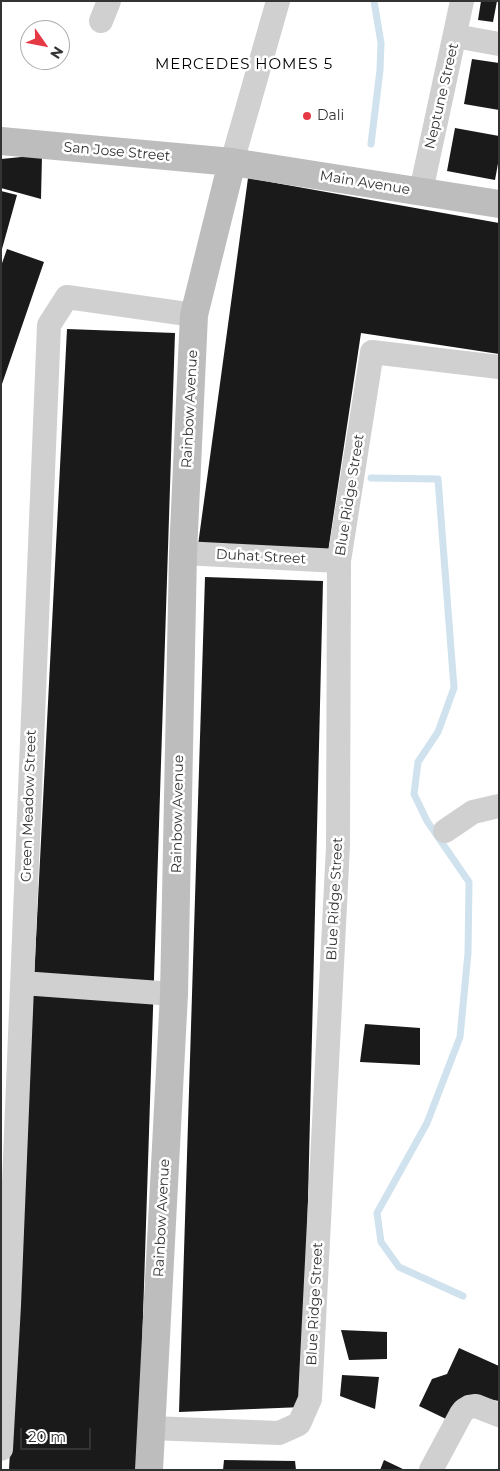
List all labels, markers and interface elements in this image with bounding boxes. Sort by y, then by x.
north arrow [20,20,70,70]
street label: Neptune Street [422,41,462,151]
text: N [46,43,67,62]
district label: MERCEDES HOMES 5 [153,56,335,74]
place label: Dali [317,108,344,124]
marker: Dali [301,110,313,122]
street label: San Jose Street [63,139,171,165]
street label: Main Avenue [319,168,411,198]
street label: Rainbow Avenue [179,349,201,469]
street label: Blue Ridge Street [332,433,368,557]
street label: Duhat Street [215,546,307,568]
street label: Green Meadow Street [18,729,40,883]
street label: Rainbow Avenue [169,755,187,873]
street label: Blue Ridge Street [323,837,347,961]
street label: Rainbow Avenue [151,1158,173,1278]
street label: Blue Ridge Street [303,1242,327,1366]
scale bar [22,1418,94,1450]
text: 20 m [28,1427,66,1446]

